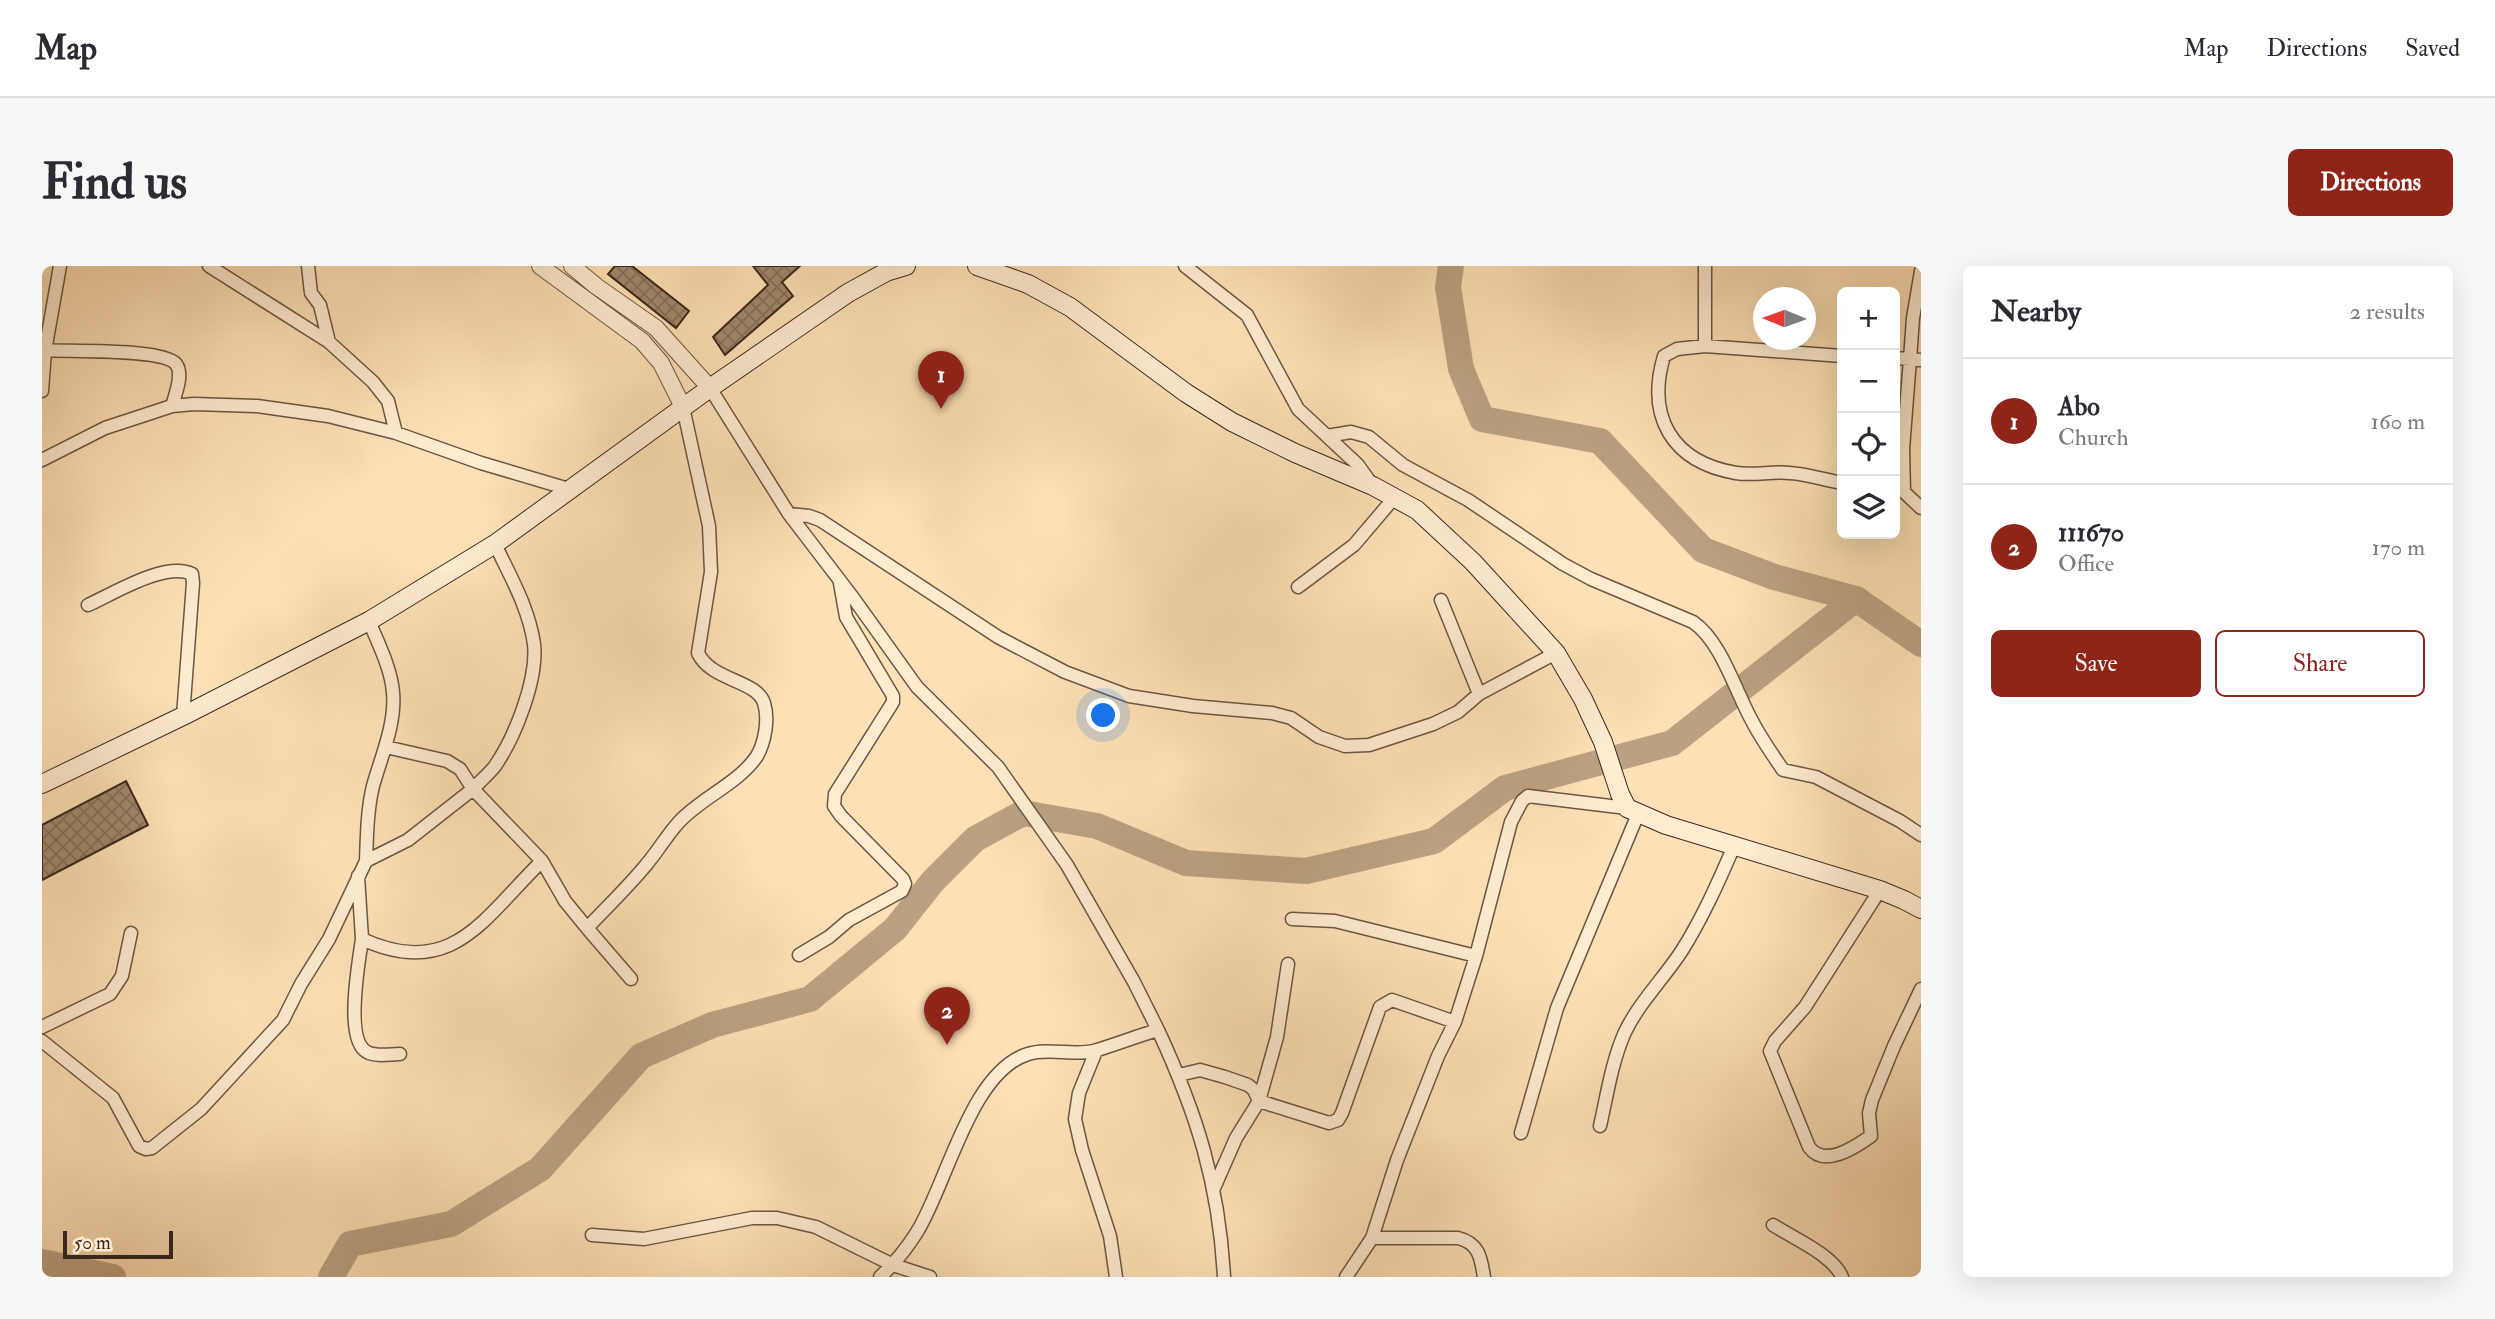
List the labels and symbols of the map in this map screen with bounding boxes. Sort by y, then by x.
north arrow [1753,287,1816,350]
pin: 1 [918,351,964,409]
your location [1086,698,1120,732]
pin: 2 [924,987,970,1045]
scale bar [63,1228,173,1260]

